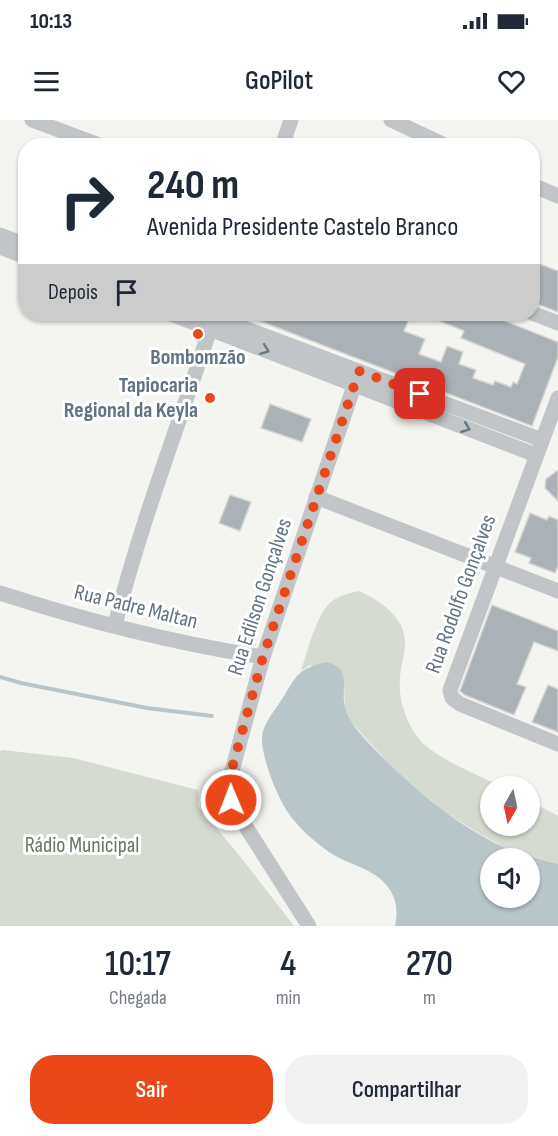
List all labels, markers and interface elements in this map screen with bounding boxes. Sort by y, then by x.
text: 10:13 [30,8,72,35]
icon: menu [30,65,63,98]
text: GoPilot [245,65,313,97]
icon: heart [495,65,528,98]
text: 240 m [147,160,239,211]
icon: right [48,162,126,240]
text: Avenida Presidente Castelo Branco [147,211,458,243]
icon: arrive [110,276,143,309]
text: Depois [48,279,98,306]
marker: Bombomzão [191,327,205,341]
one-way arrow [258,343,269,355]
place label: Bombomzão [150,344,246,371]
pin [394,368,445,419]
place label: Tapiocaria Regional da Keyla [64,372,198,424]
icon: arrive [403,377,436,410]
marker: Tapiocaria Regional da Keyla [203,391,217,405]
one-way arrow [460,420,471,433]
street label: Rua Rodolfo Gonçalves [420,511,502,677]
street label: Rua Edilson Gonçalves [222,515,298,679]
street label: Rua Padre Maltan [71,579,201,635]
position arrow [199,768,263,832]
north arrow [480,776,540,836]
map controls [480,776,540,908]
park label: Rádio Municipal [25,832,139,859]
button: sound [480,848,540,908]
text: 10:17 [105,943,171,986]
text: 4 [280,943,296,986]
text: 270 [406,943,453,986]
text: Chegada [109,986,167,1010]
text: min [276,986,301,1010]
text: m [423,986,436,1010]
button: Sair [30,1055,273,1124]
button: Compartilhar [285,1055,528,1124]

